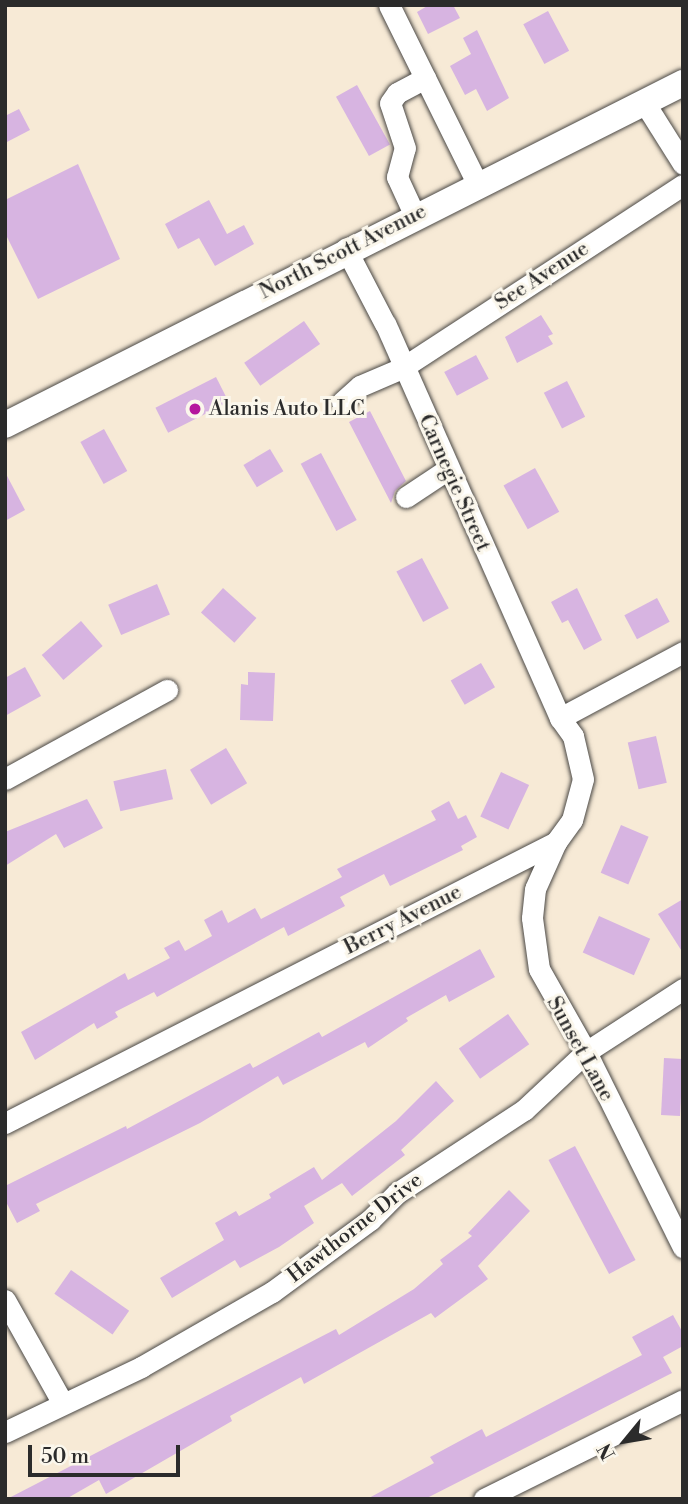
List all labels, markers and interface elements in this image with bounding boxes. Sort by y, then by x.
street label: North Scott Avenue [255,199,431,305]
street label: See Avenue [490,236,594,316]
place label: Alanis Auto LLC [209,396,365,422]
marker: Alanis Auto LLC [187,401,203,417]
street label: Carnegie Street [413,411,495,555]
street label: Berry Avenue [340,880,466,960]
street label: Sunset Lane [541,992,619,1106]
street label: Hawthorne Drive [283,1168,427,1288]
north arrow [590,1406,660,1476]
scale bar [32,1430,184,1474]
text: N [593,1439,621,1464]
text: 50 m [41,1444,89,1470]

